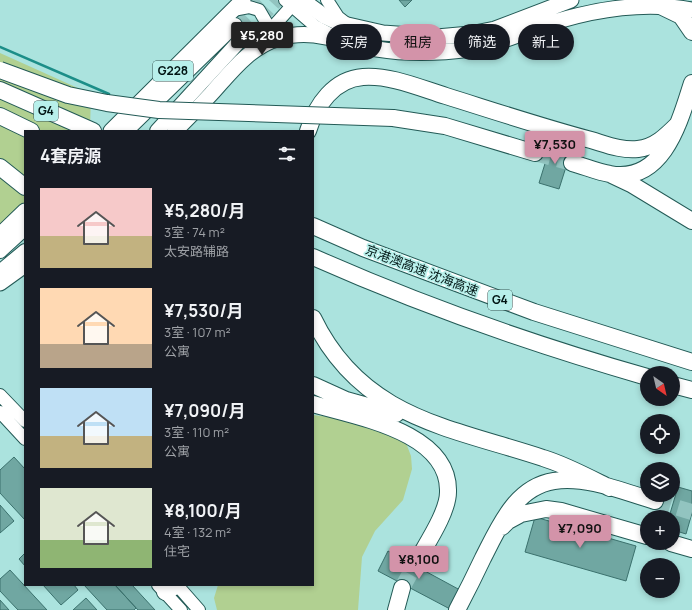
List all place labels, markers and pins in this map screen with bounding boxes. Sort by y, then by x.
pin: ¥5,280 [229,22,295,56]
pin: ¥7,530 [522,131,588,165]
pin: ¥7,090 [547,515,613,549]
pin: ¥8,100 [386,546,452,580]

